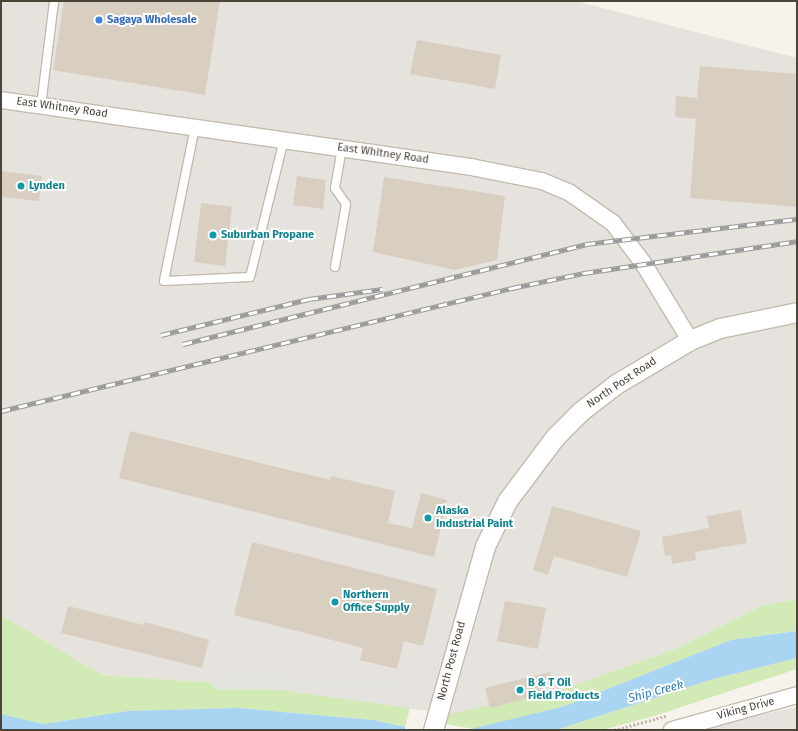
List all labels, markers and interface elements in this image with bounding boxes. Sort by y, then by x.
place label: Sagaya Wholesale [107,13,197,27]
marker: Sagaya Wholesale [94,15,104,25]
street label: East Whitney Road [15,95,109,121]
street label: East Whitney Road [336,141,430,167]
place label: Lynden [29,179,65,193]
marker: Lynden [16,181,26,191]
place label: Suburban Propane [221,228,314,242]
marker: Suburban Propane [208,230,218,240]
street label: North Post Road [585,355,659,411]
place label: Alaska Industrial Paint [436,505,513,531]
marker: Alaska Industrial Paint [423,513,433,523]
place label: Northern Office Supply [343,589,409,615]
marker: Northern Office Supply [330,597,340,607]
street label: North Post Road [435,620,469,702]
place label: B & T Oil Field Products [528,677,599,703]
water label: Ship Creek [627,678,685,706]
marker: B & T Oil Field Products [515,685,525,695]
street label: Viking Drive [716,695,776,723]

